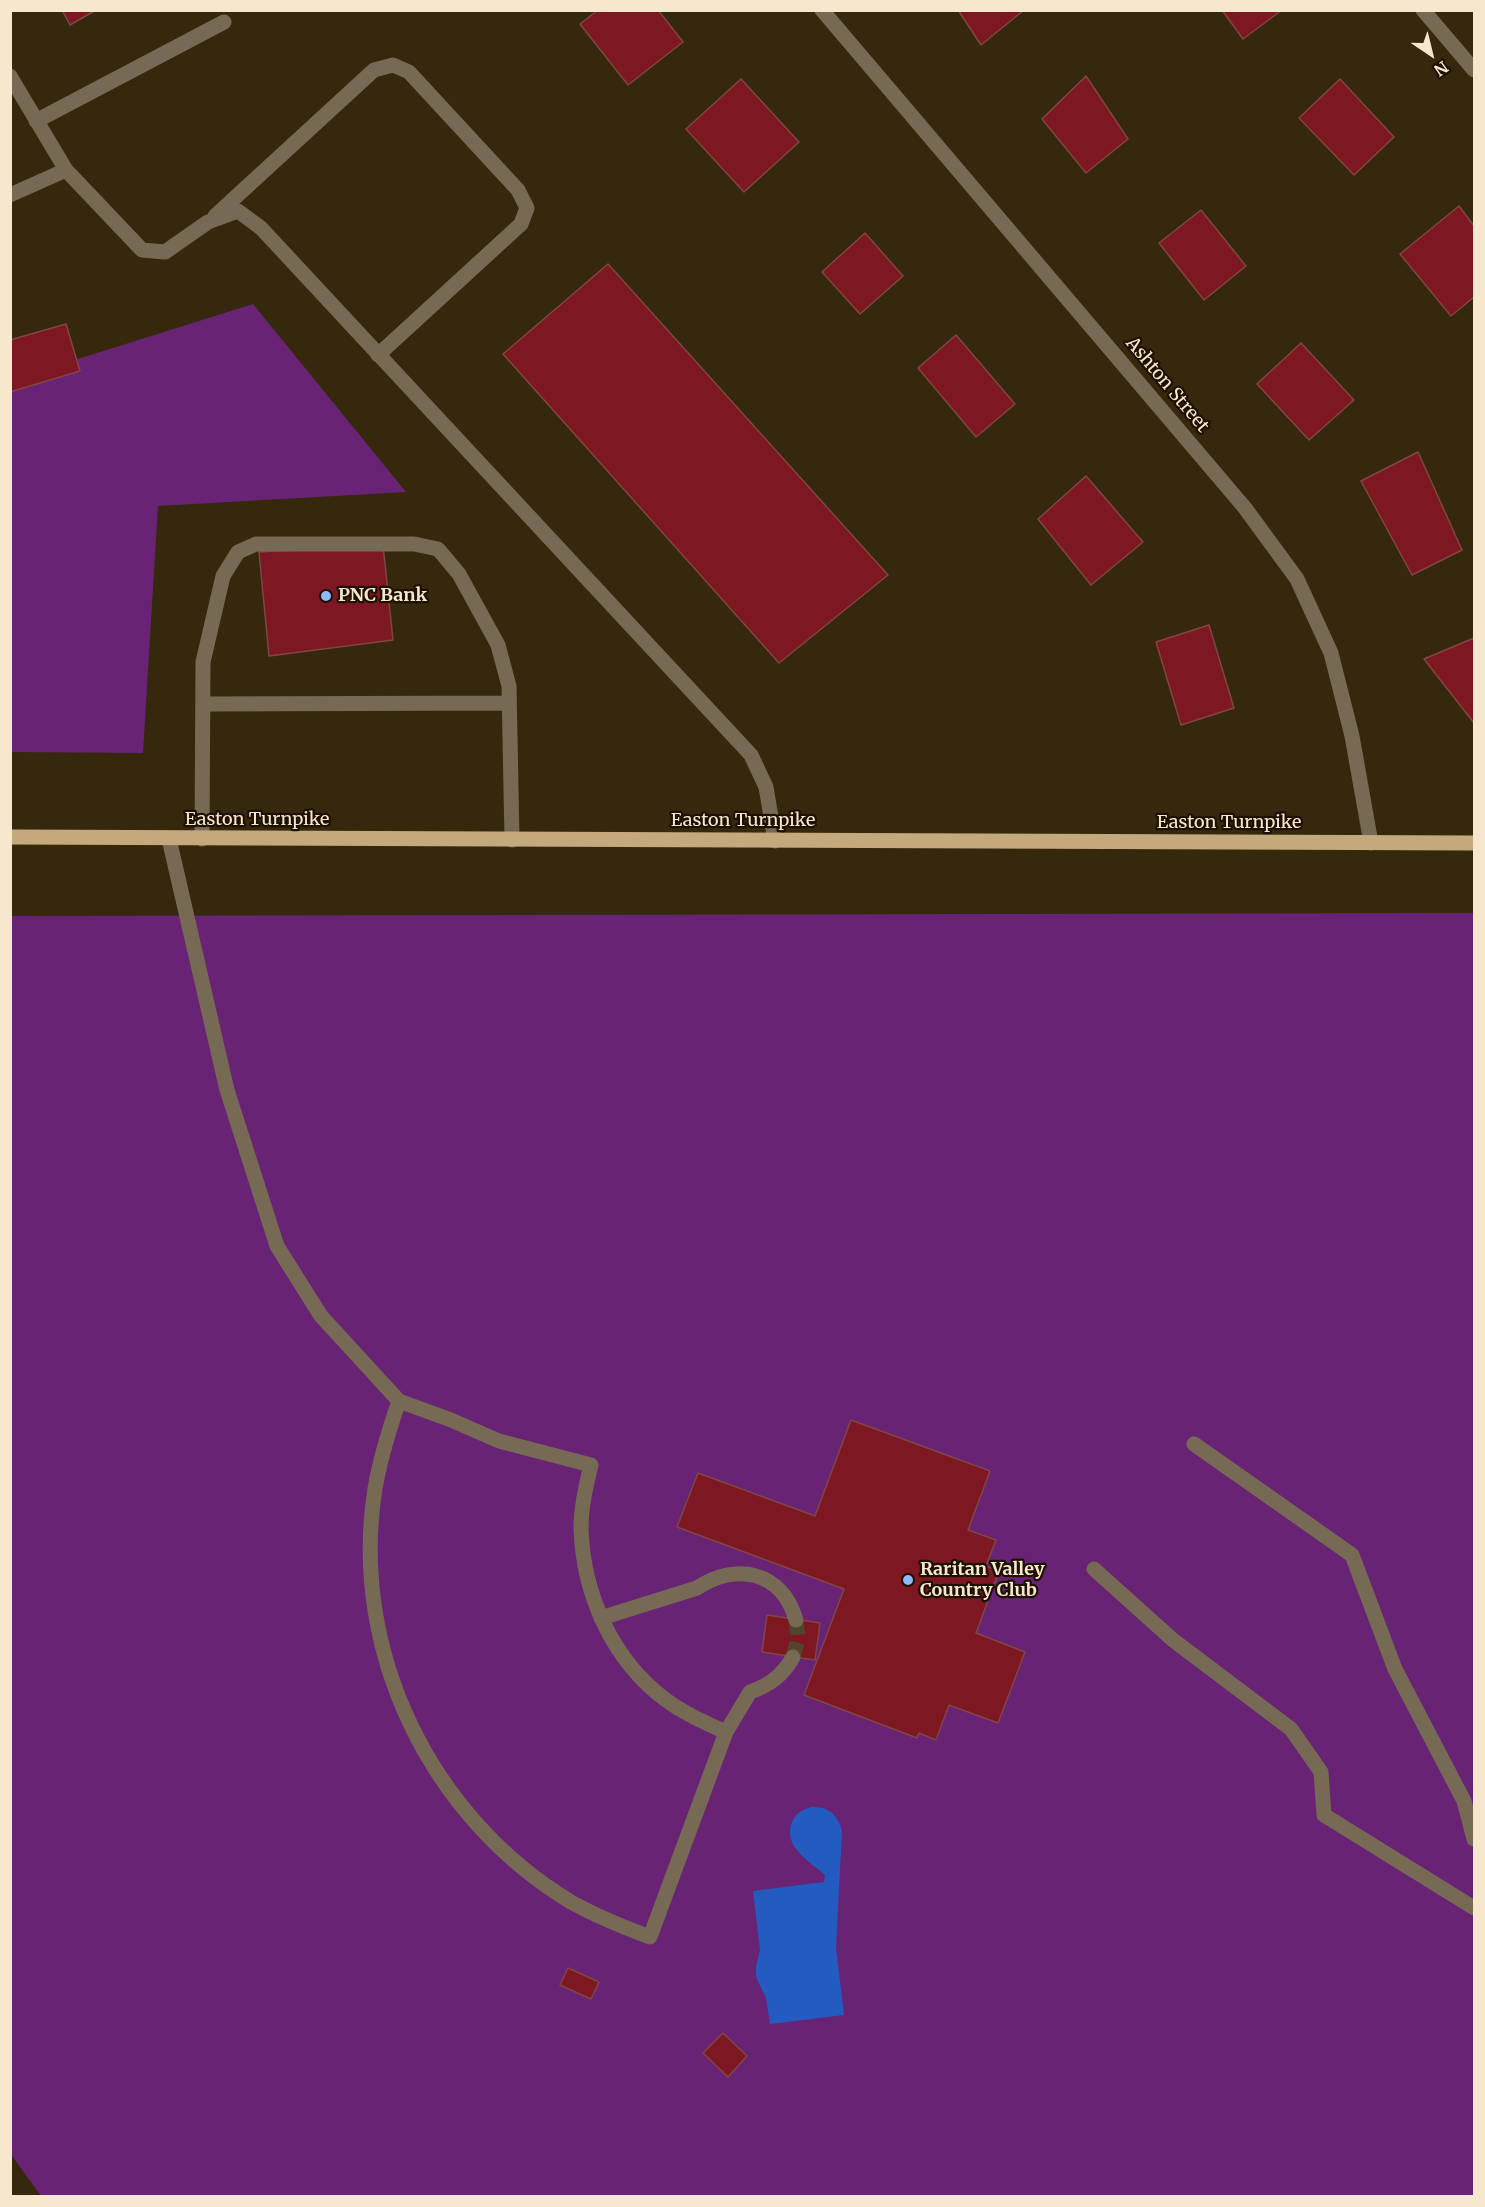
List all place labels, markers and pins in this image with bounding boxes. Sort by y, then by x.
place label: PNC Bank [338,585,427,607]
marker: PNC Bank [319,589,333,603]
place label: Raritan Valley Country Club [920,1559,1045,1602]
marker: Raritan Valley Country Club [901,1573,915,1587]

